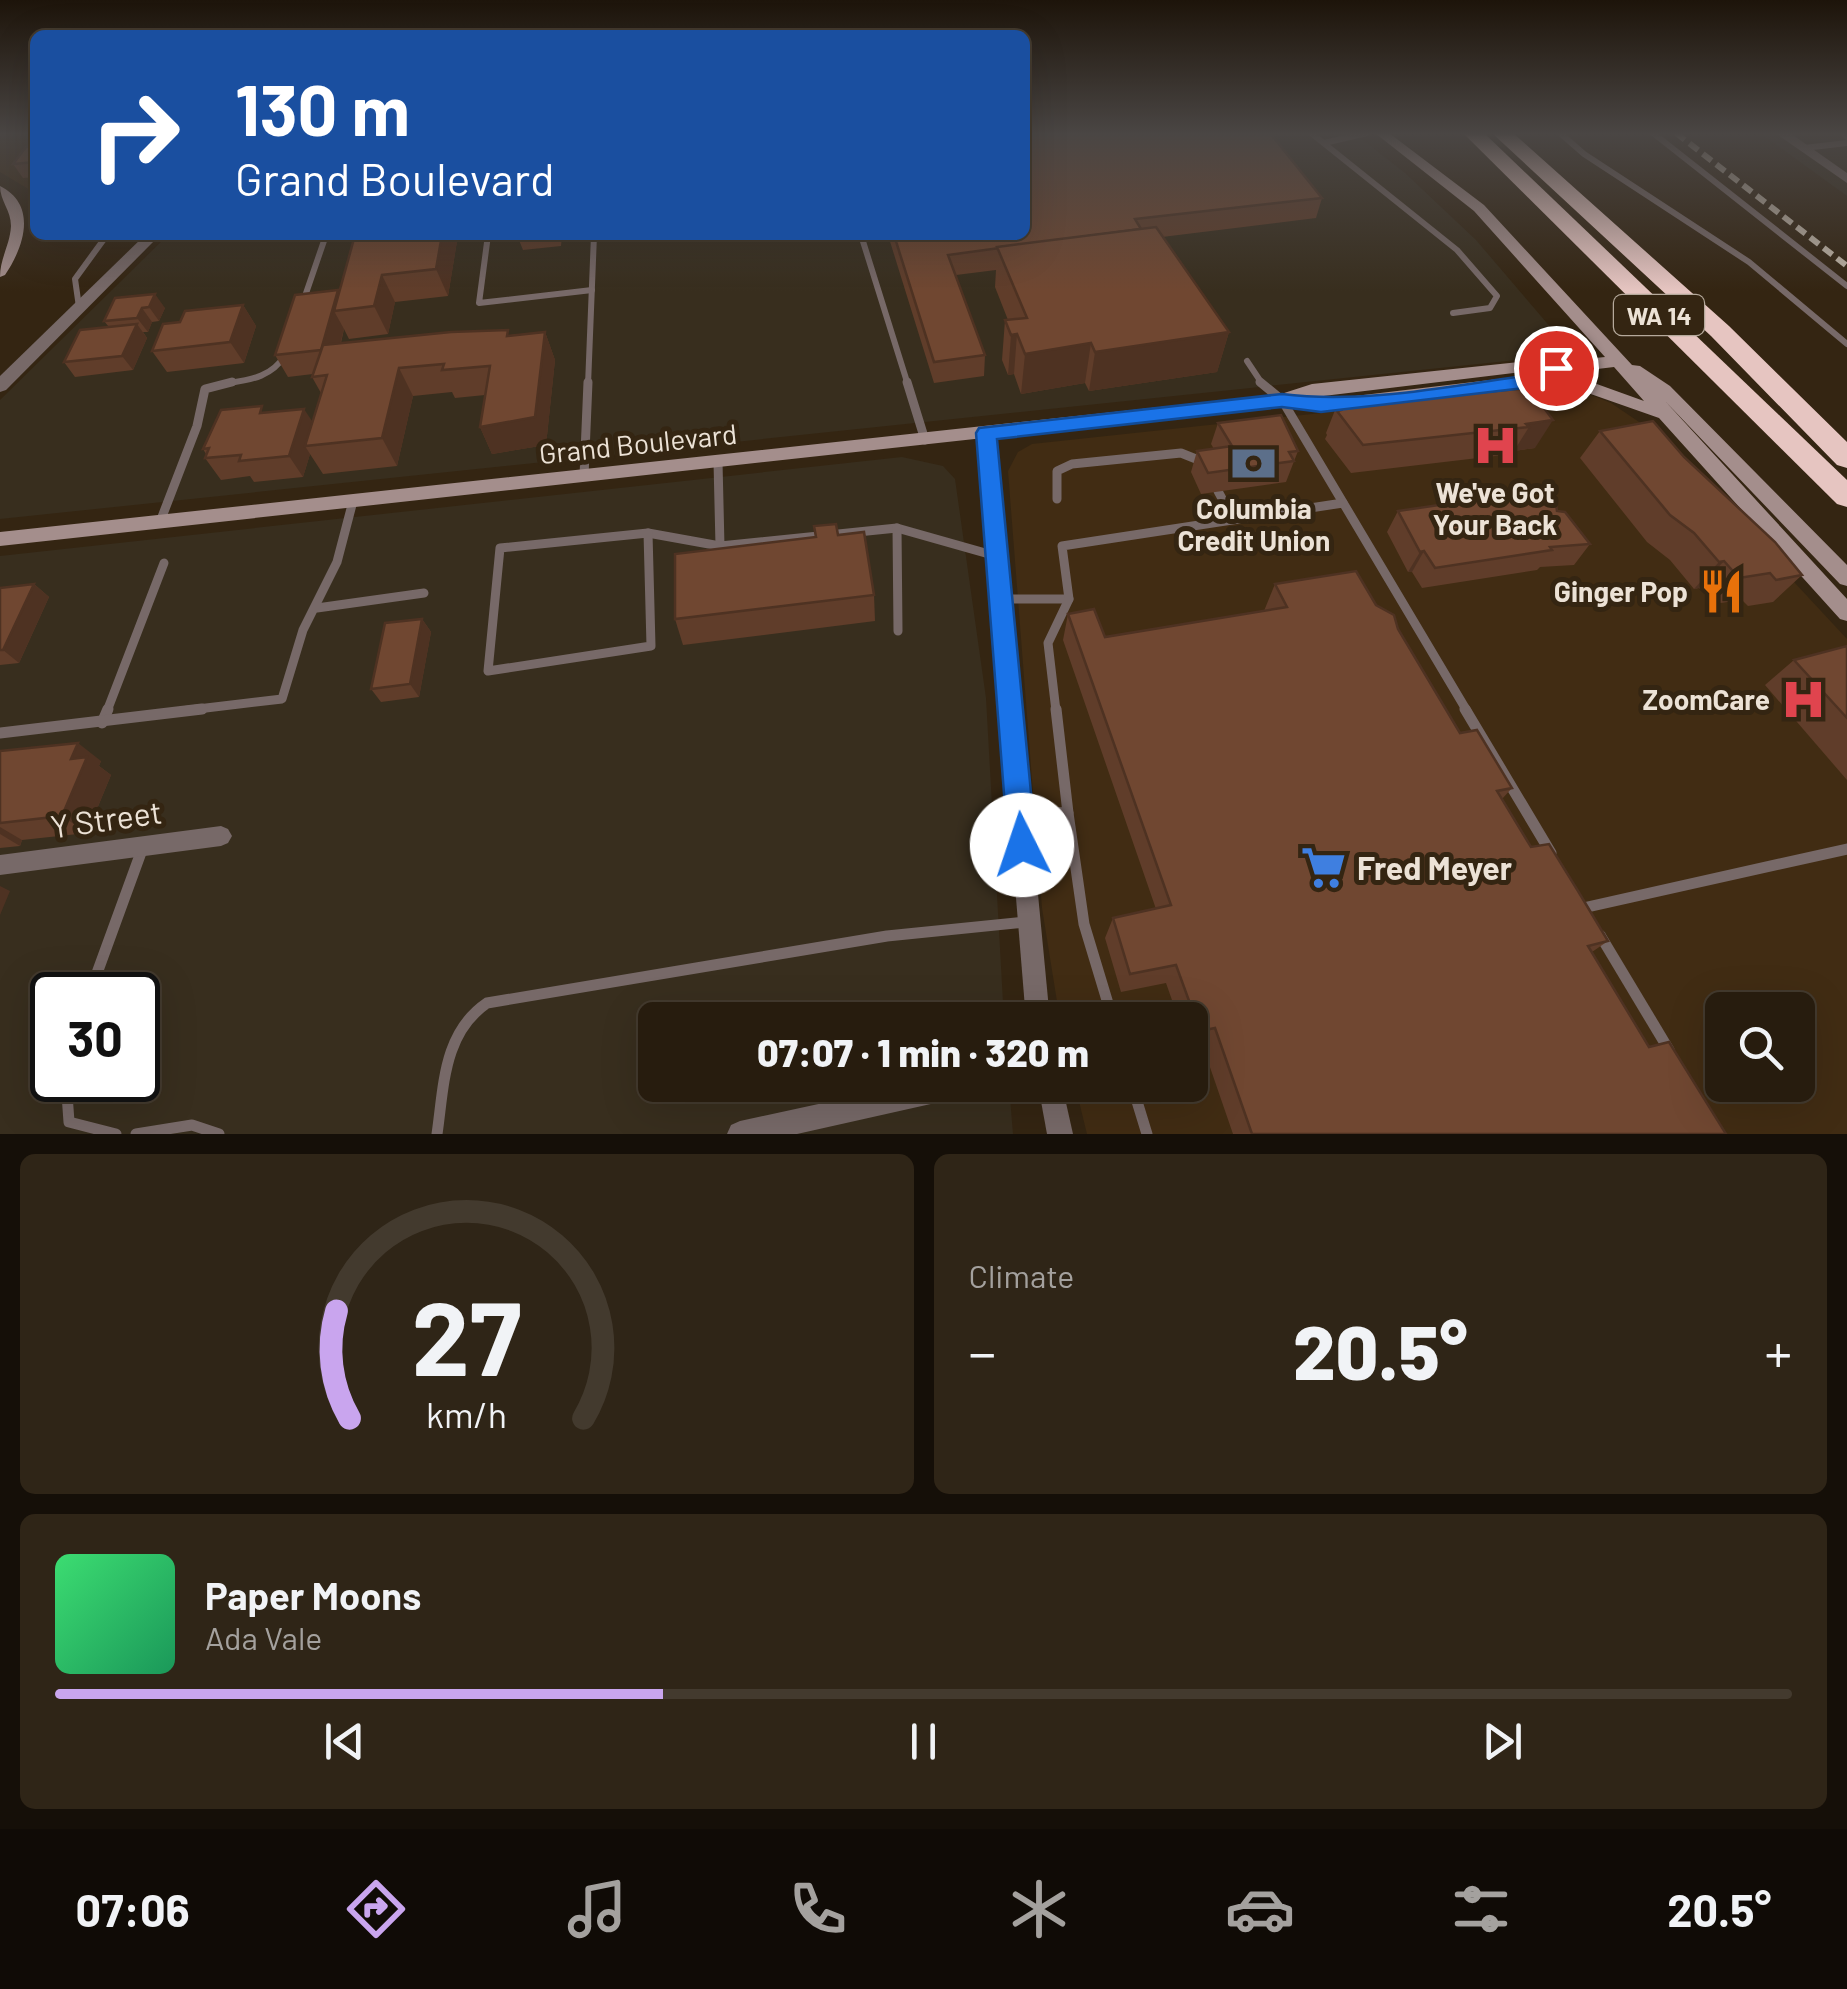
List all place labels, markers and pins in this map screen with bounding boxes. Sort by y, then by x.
pin [1514,326,1599,411]
hospital icon: We've Got Your Back [1471,422,1519,470]
bank icon: Columbia Credit Union [1230,439,1278,487]
place label: We've Got Your Back [1433,475,1557,541]
place label: Columbia Credit Union [1178,491,1330,557]
restaurant icon: Ginger Pop [1697,567,1745,615]
place label: Ginger Pop [1554,574,1688,608]
hospital icon: ZoomCare [1779,675,1827,723]
place label: ZoomCare [1642,682,1770,716]
supermarket icon: Fred Meyer [1300,843,1348,891]
place label: Fred Meyer [1357,848,1512,886]

